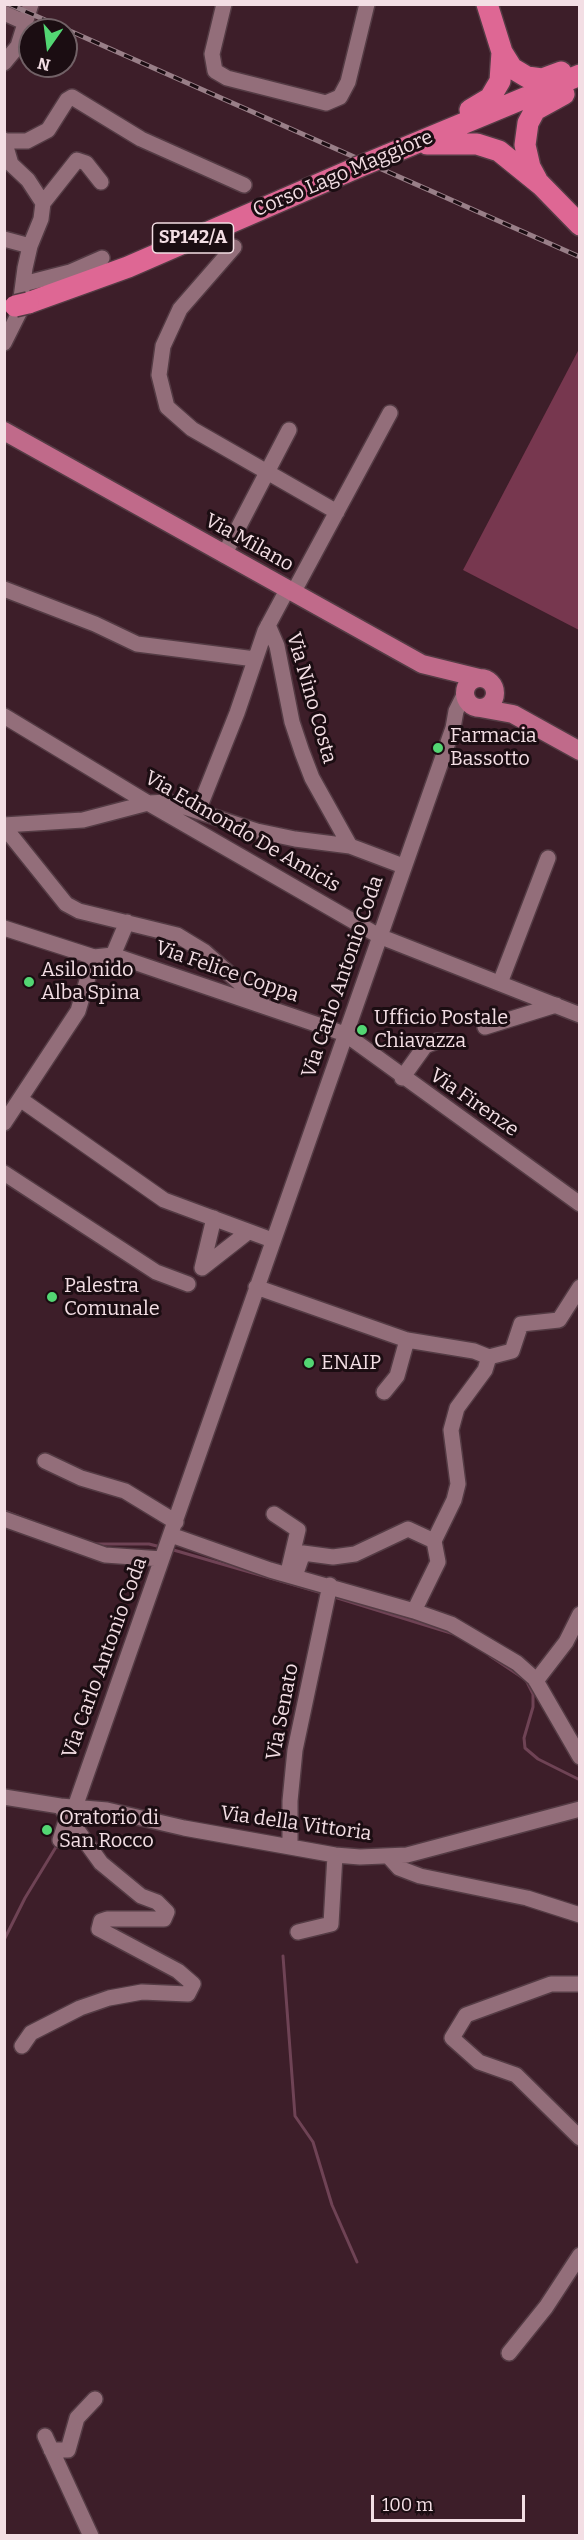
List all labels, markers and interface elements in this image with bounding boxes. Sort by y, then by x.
north arrow [18,18,78,78]
text: N [36,53,52,75]
street label: Corso Lago Maggiore [249,125,437,223]
road number: SP142/A [152,223,234,253]
street label: Via Milano [200,509,298,577]
street label: Via Nino Costa [281,630,341,766]
place label: Farmacia Bassotto [450,724,537,771]
marker: Farmacia Bassotto [431,741,445,755]
street label: Via Edmondo De Amicis [140,766,344,898]
street label: Via Carlo Antonio Coda [297,873,389,1081]
street label: Via Felice Coppa [152,936,302,1008]
place label: Asilo nido Alba Spina [41,958,140,1005]
marker: Asilo nido Alba Spina [22,975,36,989]
place label: Ufficio Postale Chiavazza [374,1006,508,1053]
marker: Ufficio Postale Chiavazza [355,1023,369,1037]
street label: Via Firenze [425,1064,523,1142]
place label: Palestra Comunale [64,1274,160,1321]
marker: Palestra Comunale [45,1290,59,1304]
place label: ENAIP [321,1351,381,1375]
marker: ENAIP [302,1356,316,1370]
street label: Via Carlo Antonio Coda [57,1554,153,1762]
street label: Via Senato [262,1661,304,1763]
street label: Via della Vittoria [219,1802,373,1846]
place label: Oratorio di San Rocco [59,1806,159,1853]
marker: Oratorio di San Rocco [40,1823,54,1837]
scale bar [374,2483,528,2521]
text: 100 m [382,2494,433,2516]

